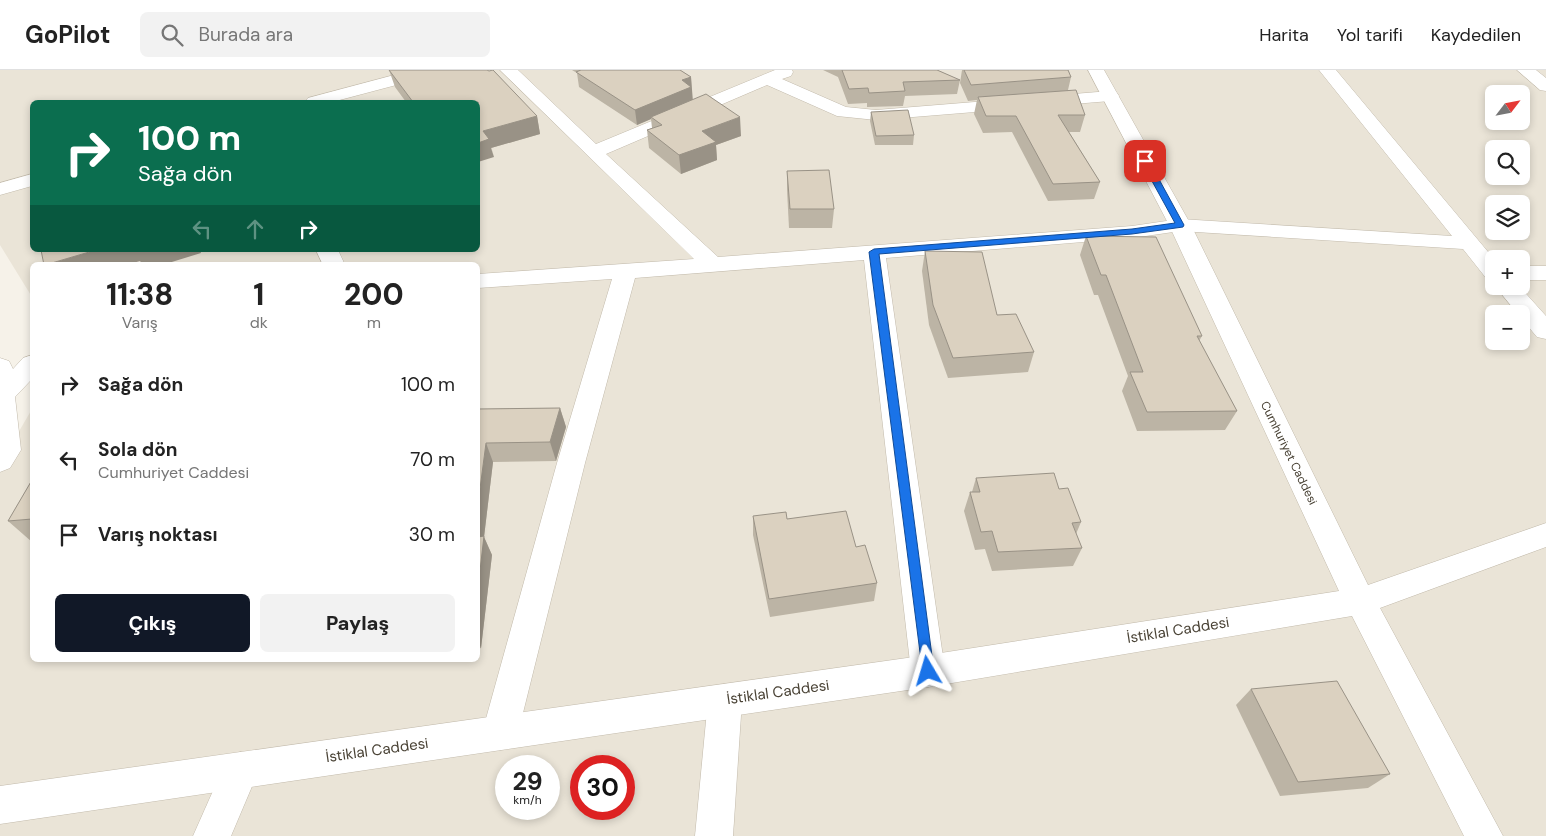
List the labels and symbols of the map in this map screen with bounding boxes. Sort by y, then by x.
north arrow [1485,85,1530,130]
pin [1124,140,1166,182]
street label: Cumhuriyet Caddesi [1257,399,1321,507]
street label: İstiklal Caddesi [1125,612,1231,648]
position arrow [901,644,953,696]
street label: İstiklal Caddesi [725,675,831,709]
street label: İstiklal Caddesi [324,733,430,767]
speed limit sign: 30 [570,755,635,820]

